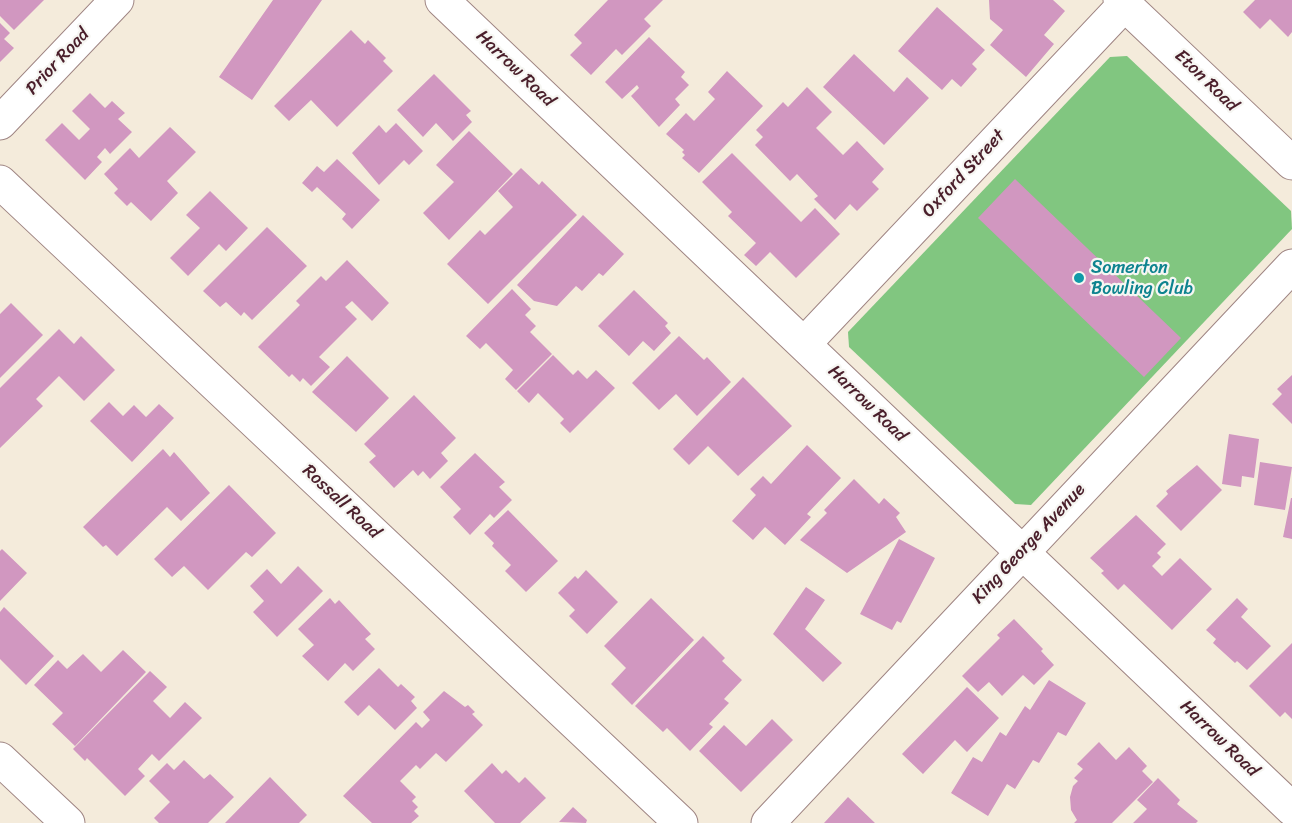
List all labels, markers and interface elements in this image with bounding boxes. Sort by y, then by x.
street label: Prior Road [22,24,94,100]
street label: Harrow Road [471,26,559,112]
street label: Eton Road [1170,45,1242,117]
street label: Oxford Street [918,126,1010,222]
place label: Somerton Bowling Club [1091,257,1193,300]
marker: Somerton Bowling Club [1072,271,1086,285]
street label: Harrow Road [823,361,911,447]
street label: Rossall Road [297,460,385,544]
street label: King George Avenue [968,479,1090,609]
street label: Harrow Road [1175,696,1263,782]

